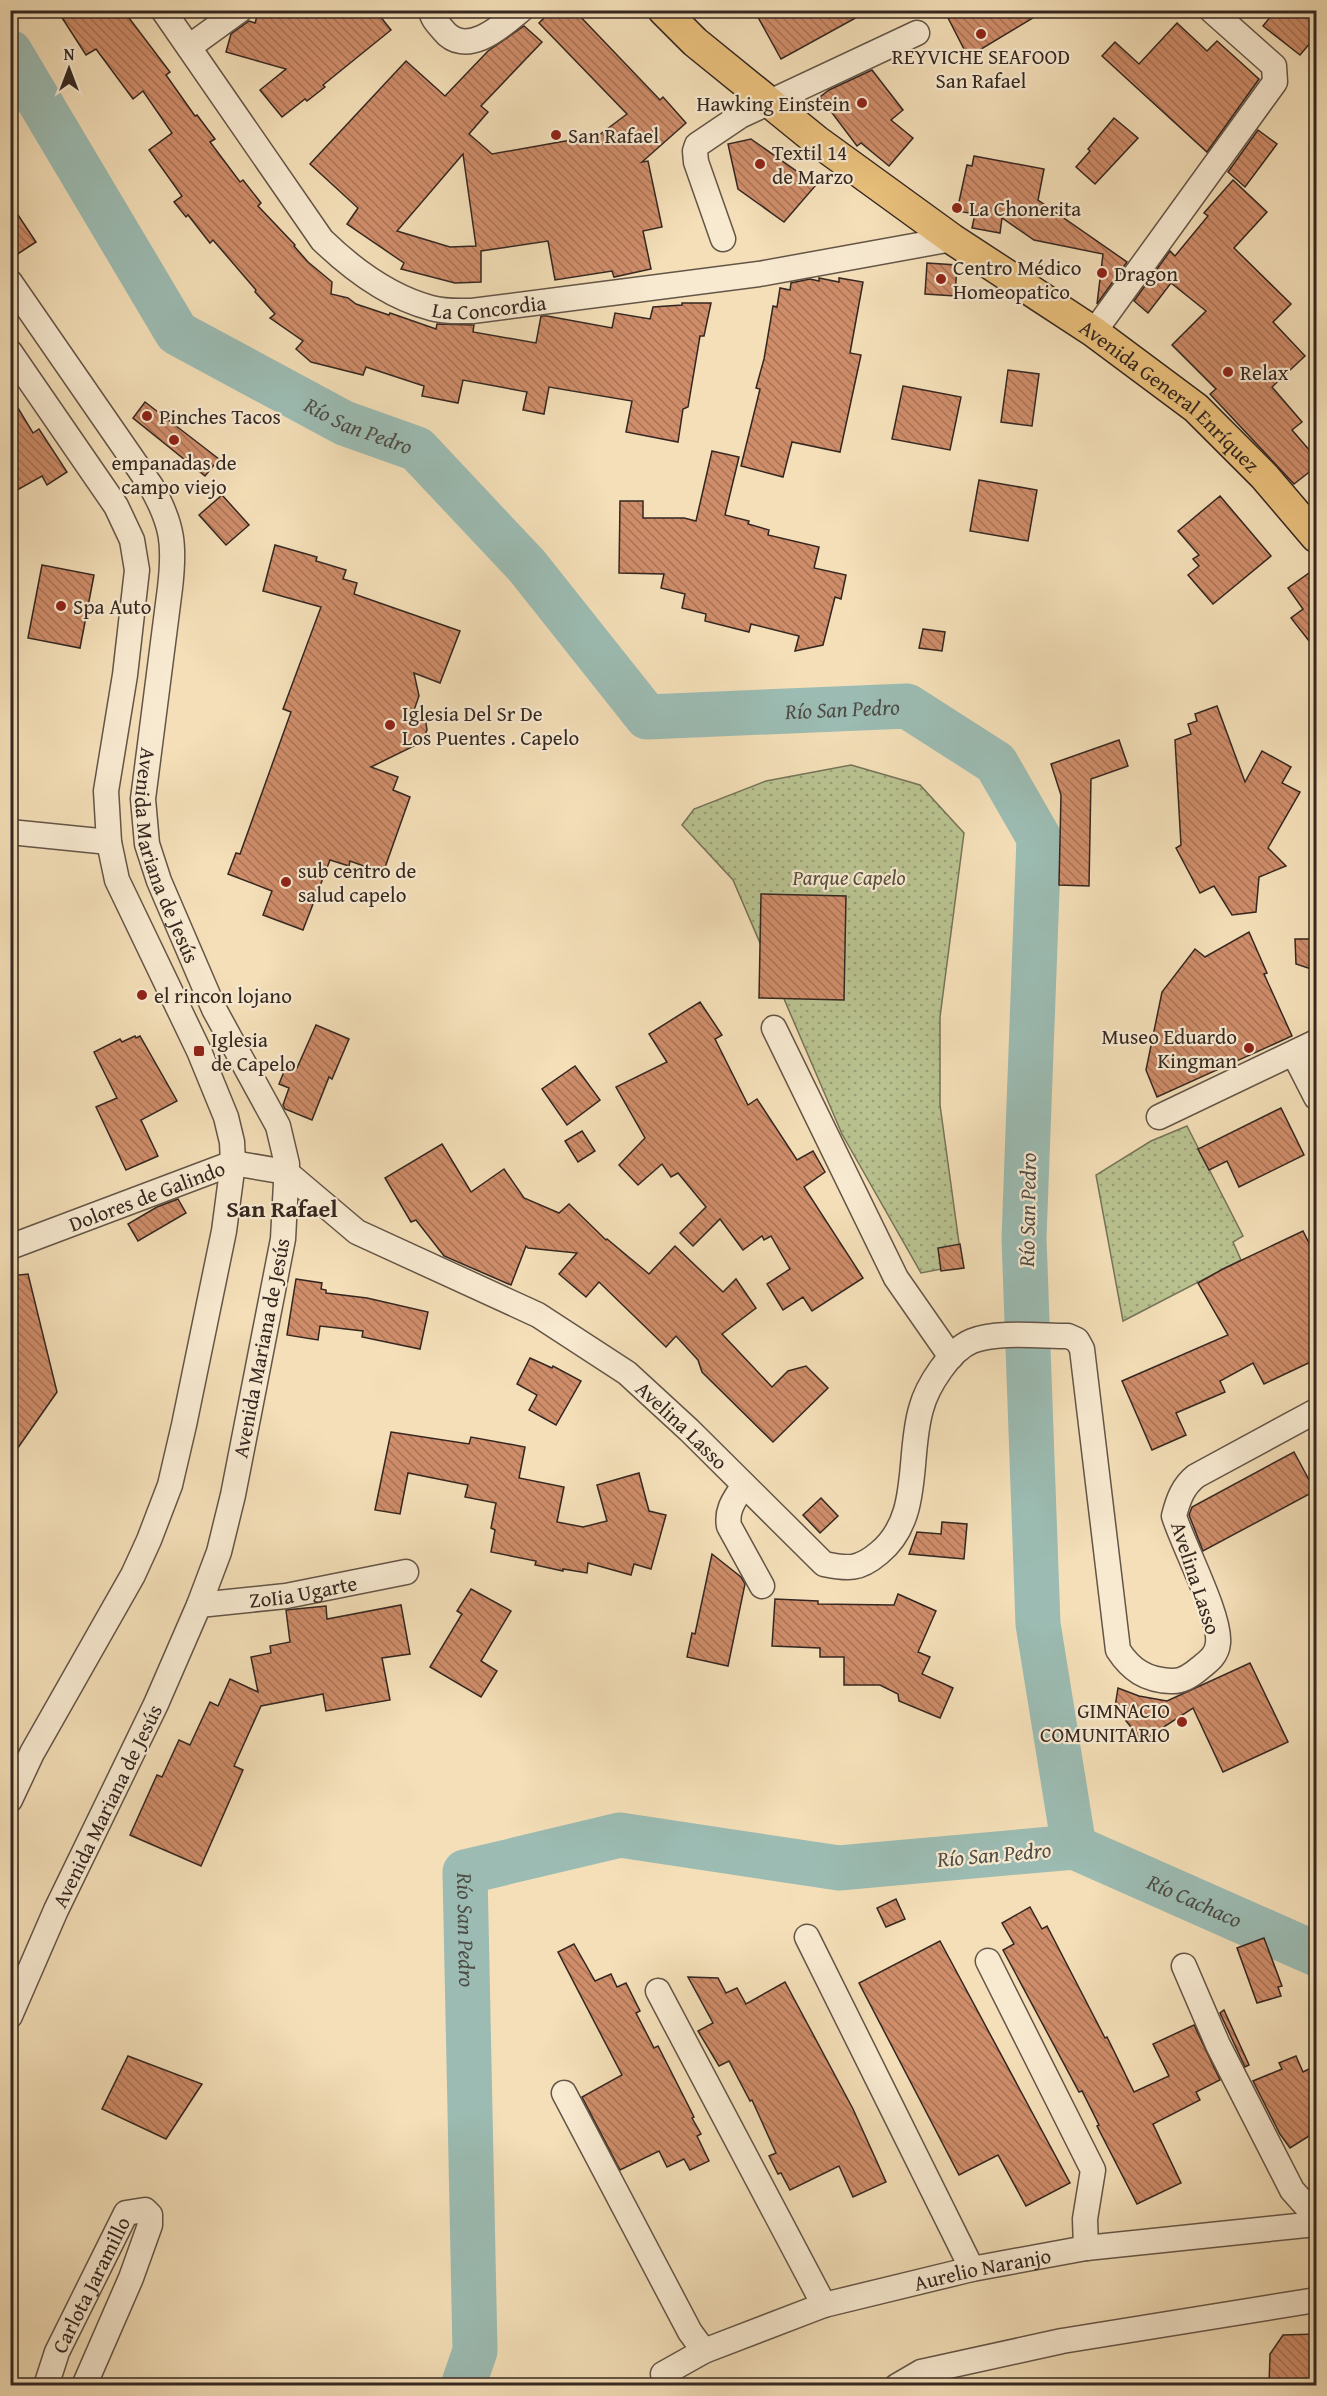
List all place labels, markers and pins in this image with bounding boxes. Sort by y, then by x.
marker: REYVICHE SEAFOOD San Rafael [974,27,988,41]
place label: REYVICHE SEAFOOD San Rafael [892,41,1070,96]
place label: Hawking Einstein [697,88,850,119]
marker: Hawking Einstein [855,96,869,110]
place label: San Rafael [568,120,659,151]
marker: San Rafael [549,128,563,142]
place label: Textil 14 de Marzo [772,137,853,192]
marker: Textil 14 de Marzo [753,157,767,171]
place label: La Chonerita [969,193,1081,224]
marker: La Chonerita [950,201,964,215]
place label: Centro Médico Homeopatico [953,252,1081,307]
place label: Dragon [1114,258,1178,289]
marker: Dragon [1095,266,1109,280]
marker: Centro Médico Homeopatico [934,272,948,286]
place label: Relax [1240,357,1289,388]
marker: Relax [1221,365,1235,379]
place label: Pinches Tacos [159,401,281,432]
marker: Pinches Tacos [140,409,154,423]
marker: empanadas de campo viejo [167,433,181,447]
place label: empanadas de campo viejo [111,447,237,502]
place label: Spa Auto [73,591,151,622]
marker: Spa Auto [54,599,68,613]
place label: Iglesia Del Sr De Los Puentes . Capelo [402,698,579,753]
marker: Iglesia Del Sr De Los Puentes . Capelo [383,718,397,732]
place label: sub centro de salud capelo [298,855,416,910]
marker: sub centro de salud capelo [279,875,293,889]
place label: el rincon lojano [154,980,292,1011]
marker: el rincon lojano [135,988,149,1002]
place label: Museo Eduardo Kingman [1101,1021,1237,1076]
place label: Iglesia de Capelo [211,1024,296,1079]
marker: Museo Eduardo Kingman [1242,1041,1256,1055]
marker: Iglesia de Capelo [192,1044,206,1058]
place label: GIMNACIO COMUNITARIO [1040,1695,1170,1750]
marker: GIMNACIO COMUNITARIO [1175,1715,1189,1729]

